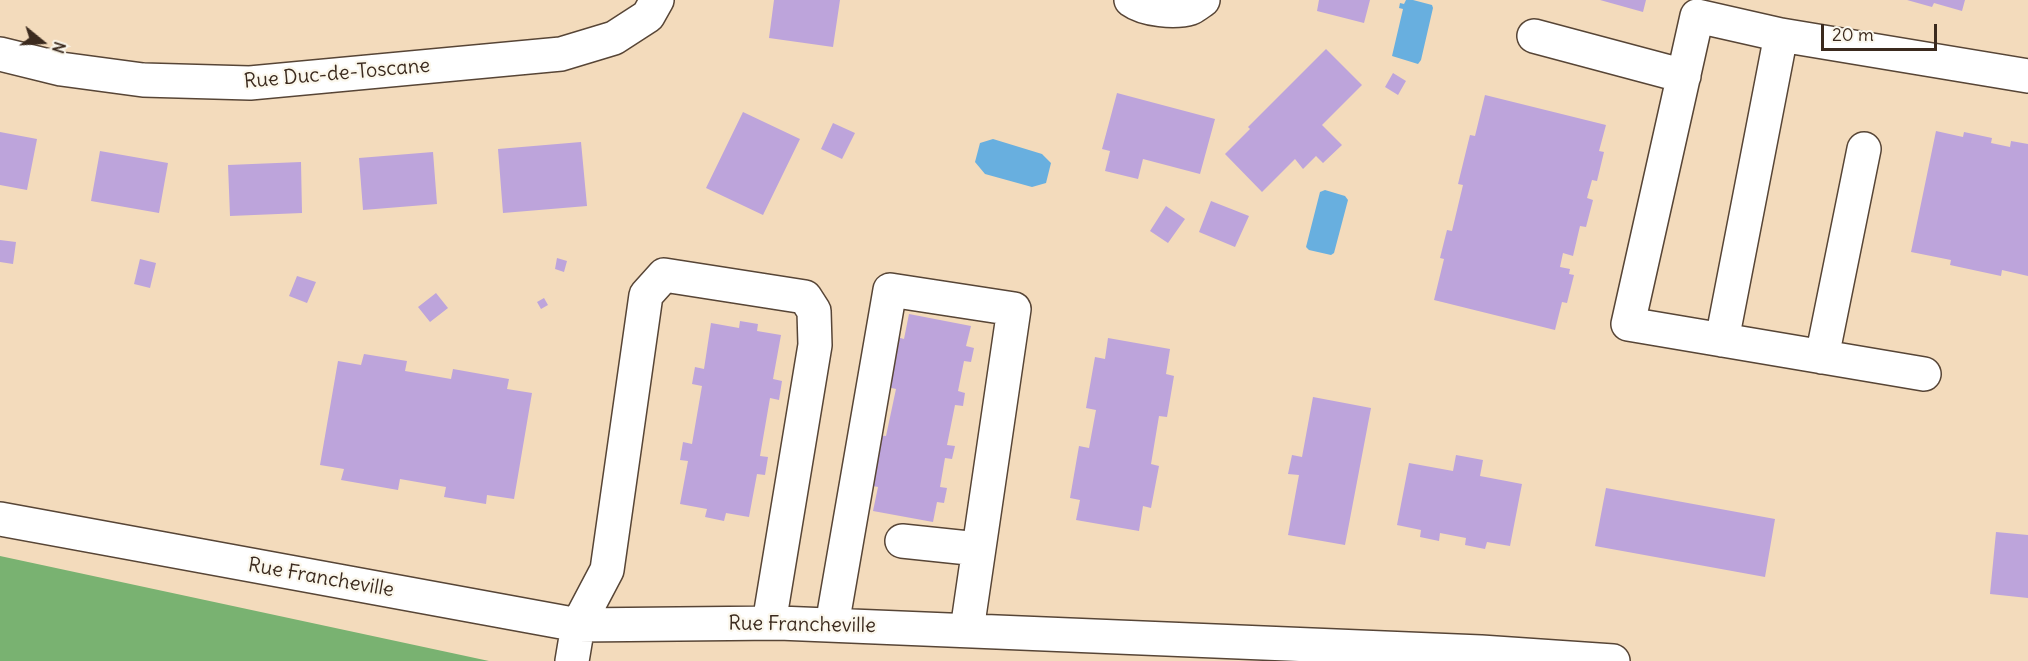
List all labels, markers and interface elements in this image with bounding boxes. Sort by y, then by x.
north arrow [12,12,72,72]
scale bar [1824,12,1940,50]
text: 20 m [1832,23,1874,46]
text: N [48,39,70,56]
street label: Rue Duc-de-Toscane [243,54,431,94]
street label: Rue Francheville [246,553,396,603]
street label: Rue Francheville [728,612,876,638]

